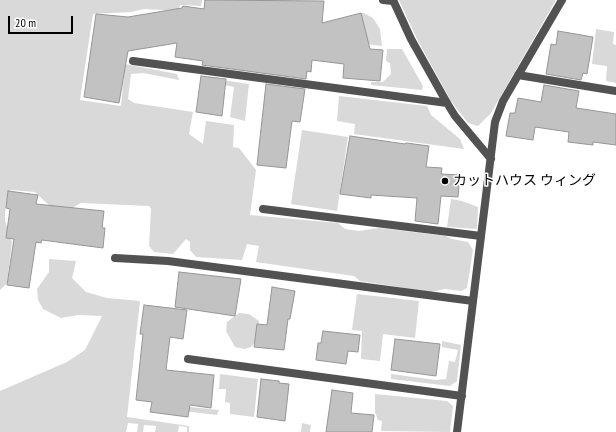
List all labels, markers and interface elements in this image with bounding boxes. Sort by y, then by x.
scale bar [10,8,75,34]
text: 20 m [15,15,36,30]
place label: カットハウス ウィング [453,173,596,189]
marker: カットハウス ウィング [440,176,450,186]

